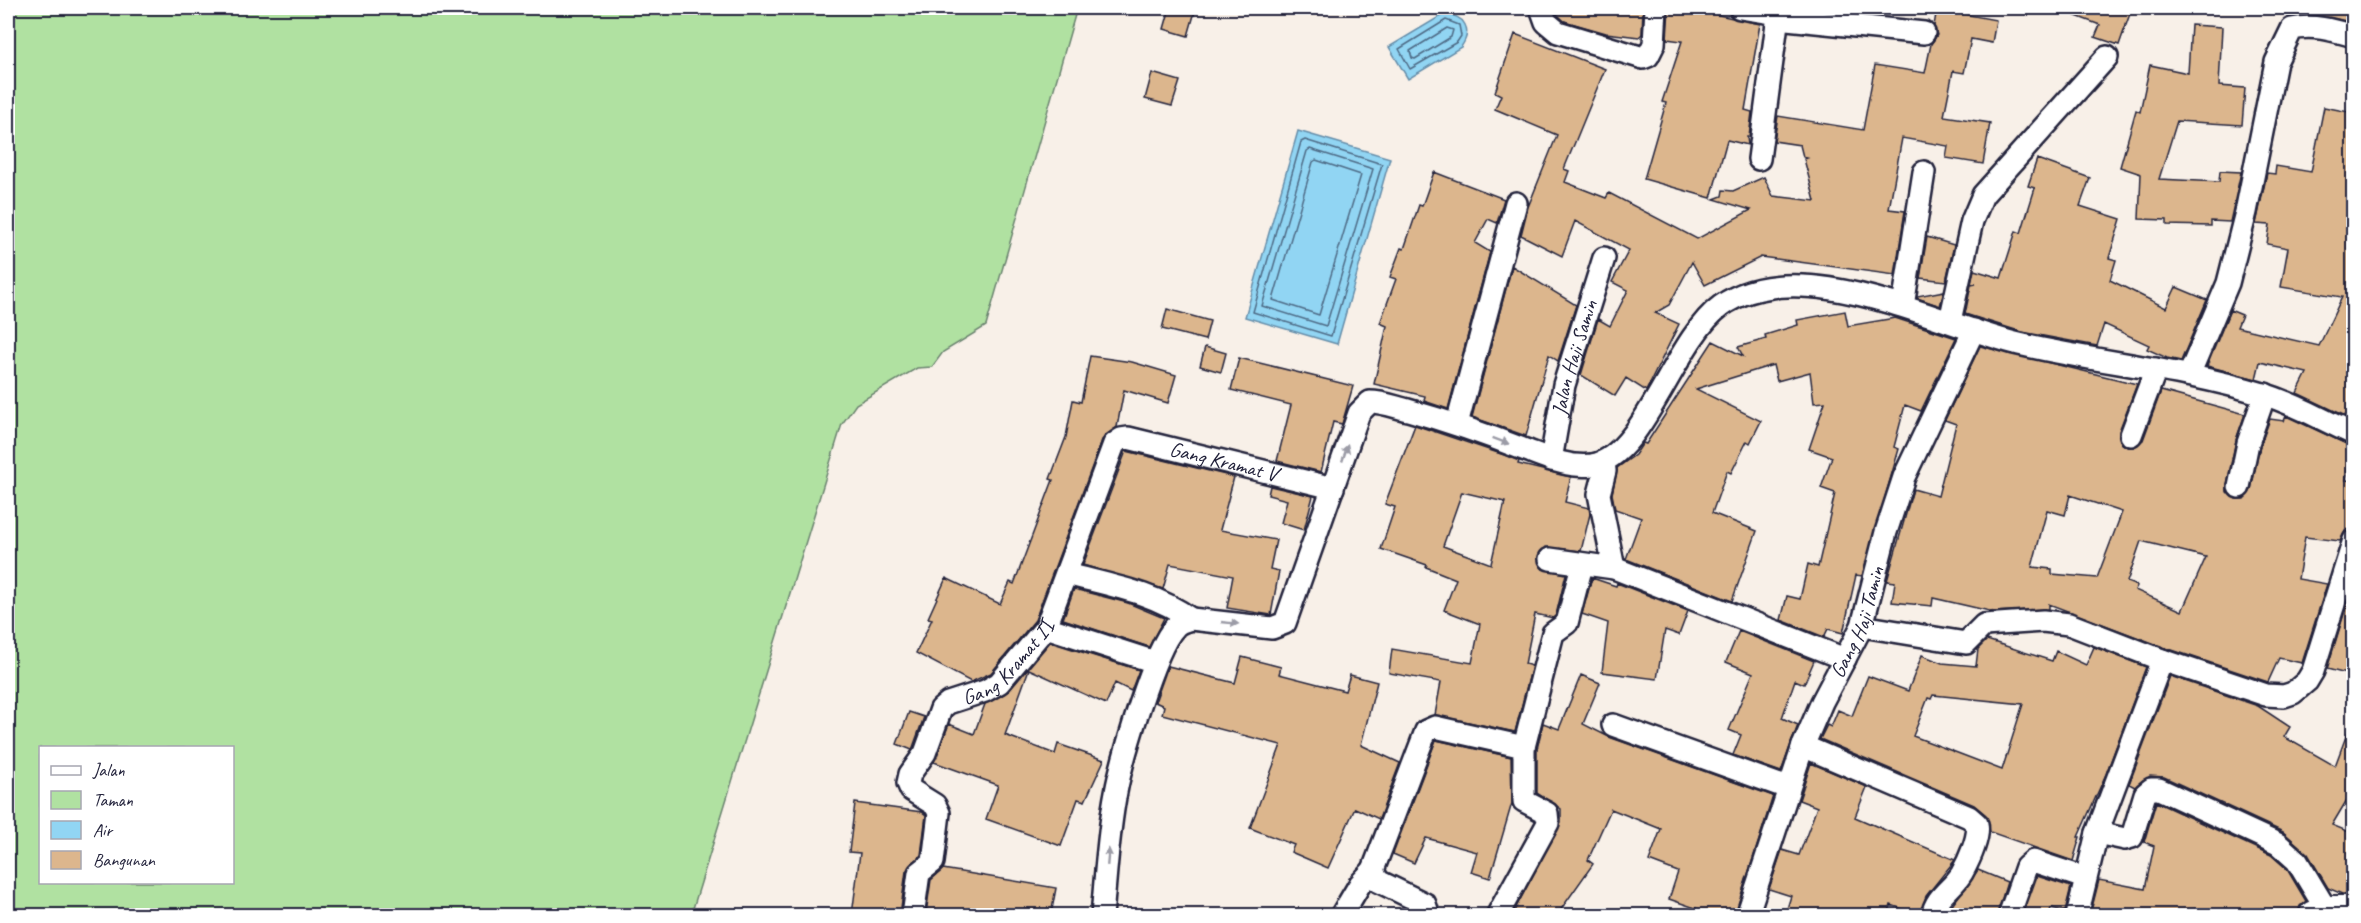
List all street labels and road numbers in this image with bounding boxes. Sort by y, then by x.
street label: Jalan Haji Samin [1546,296,1603,418]
street label: Gang Kramat V [1167,436,1284,488]
street label: Gang Haji Tamin [1824,563,1890,682]
street label: Gang Kramat II [959,614,1061,710]

